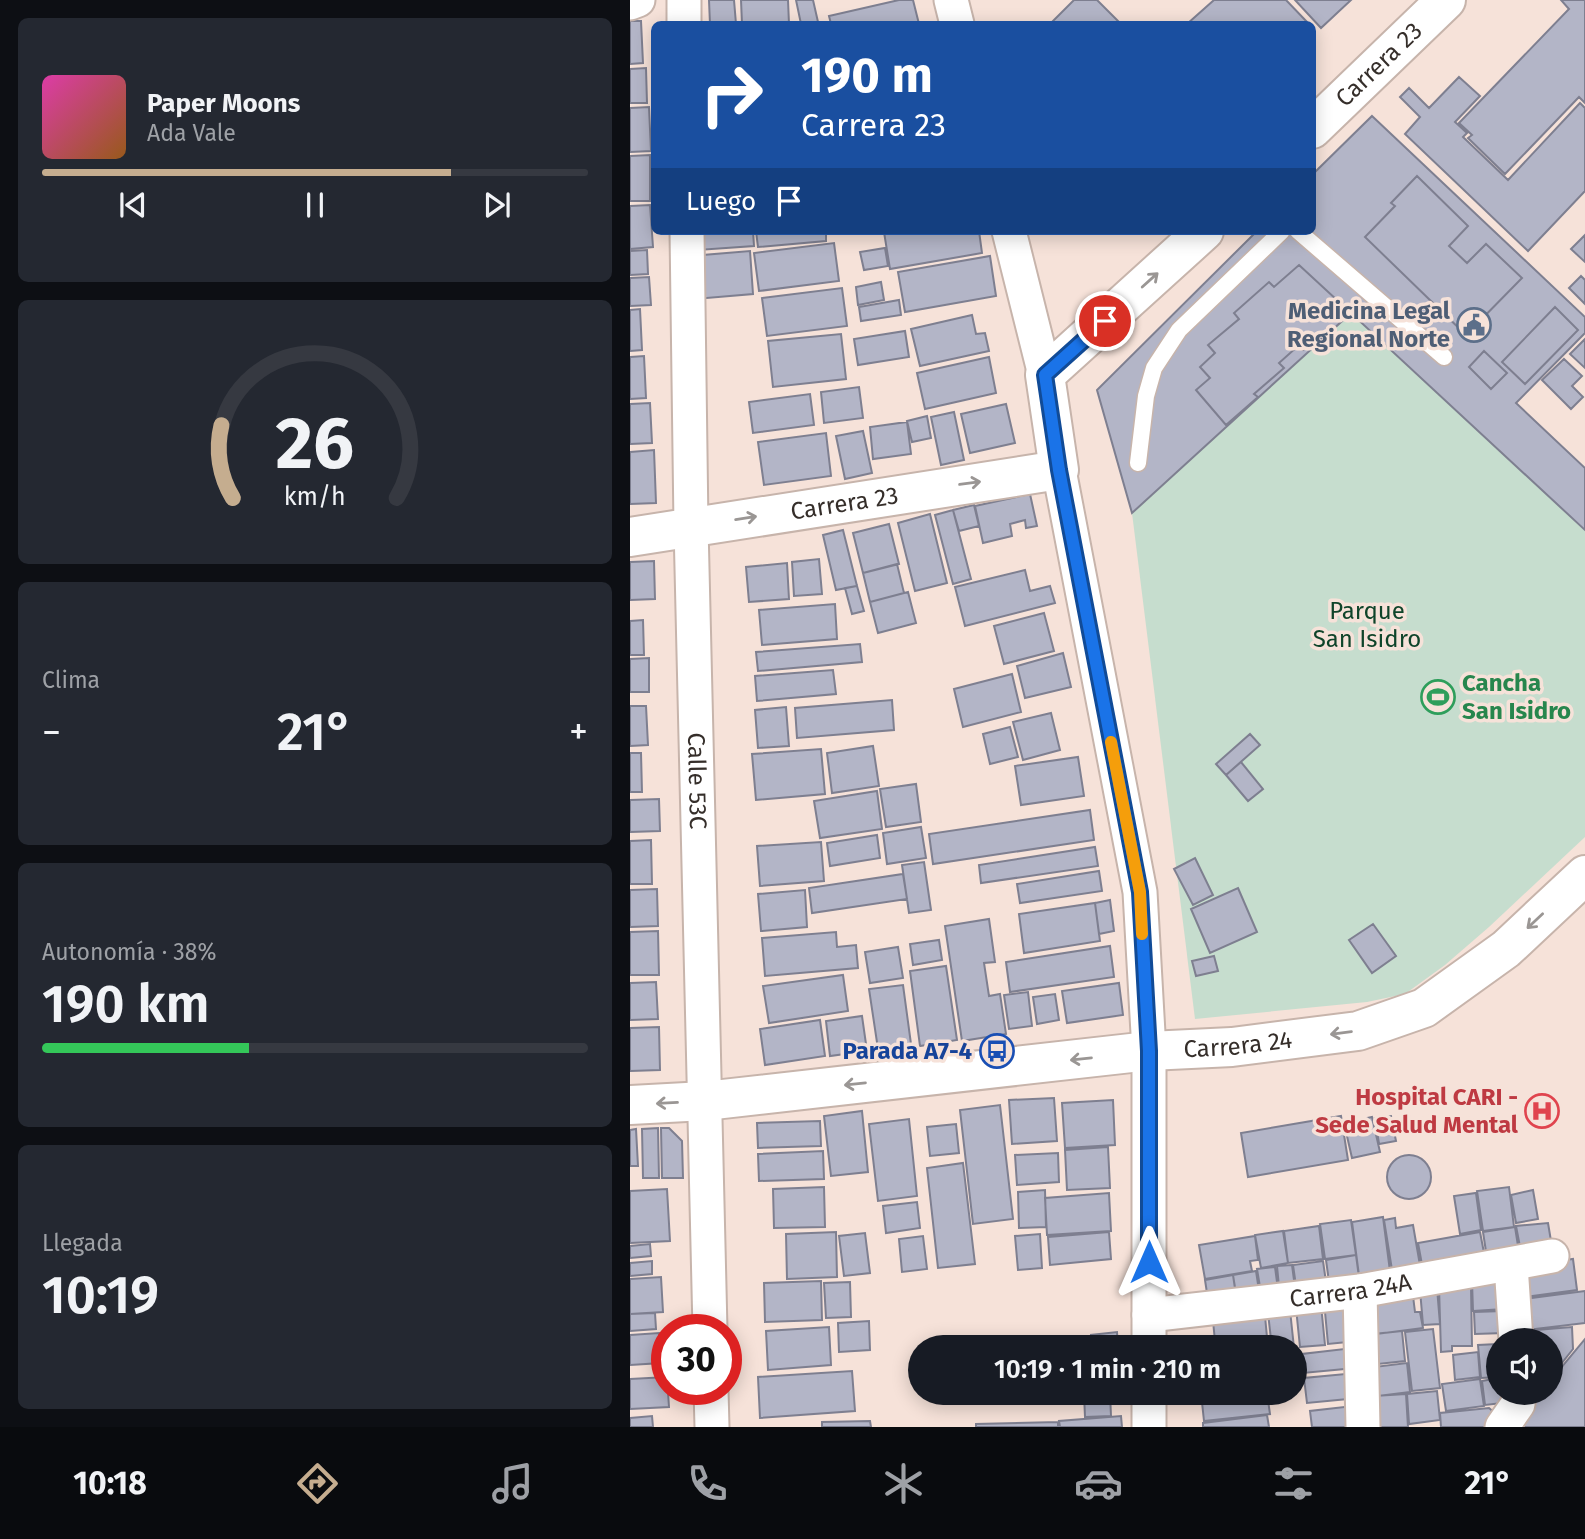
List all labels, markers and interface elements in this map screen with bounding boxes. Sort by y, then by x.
street label: Carrera 23 [1330,17,1428,112]
text: 190 m [801,46,933,105]
icon: right [686,49,777,140]
text: Paper Moons [147,88,300,119]
text: Carrera 23 [801,106,946,144]
text: Ada Vale [147,119,236,147]
icon: arrive [770,182,808,220]
icon: previous [114,186,152,224]
icon: pause [296,186,334,224]
icon: next [478,186,516,224]
text: Luego [686,186,756,217]
one-way arrow [1141,272,1159,288]
pin [1075,291,1135,351]
place label: Medicina Legal Regional Norte [1287,297,1451,353]
icon: arrive [1086,302,1124,340]
public building icon: Medicina Legal Regional Norte [1455,306,1493,344]
text: 26 [276,400,354,487]
one-way arrow [959,476,981,489]
text: km/h [284,481,346,511]
street label: Carrera 23 [788,481,900,526]
one-way arrow [734,511,757,524]
park label: Parque San Isidro [1313,597,1421,653]
text: Clima [42,666,100,694]
place label: Cancha San Isidro [1462,669,1571,725]
sports icon: Cancha San Isidro [1419,678,1457,716]
text: 21° [277,701,353,764]
text: − [42,709,61,755]
text: + [569,709,588,755]
street label: Calle 53C [682,732,712,830]
one-way arrow [1527,913,1544,930]
text: Autonomía · 38% [42,938,216,966]
text: 190 km [42,973,210,1036]
street label: Carrera 24 [1183,1025,1294,1063]
one-way arrow [1331,1026,1353,1039]
bus stop icon: Parada A7-4 [978,1032,1016,1070]
place label: Parada A7-4 [843,1037,972,1065]
one-way arrow [1070,1052,1093,1065]
one-way arrow [844,1078,866,1091]
place label: Hospital CARI - Sede Salud Mental [1315,1083,1519,1139]
hospital icon: Hospital CARI - Sede Salud Mental [1523,1092,1561,1130]
one-way arrow [657,1097,679,1110]
position arrow [1112,1225,1186,1299]
text: Llegada [42,1229,123,1257]
text: 10:19 [42,1264,159,1327]
street label: Carrera 24A [1288,1268,1414,1313]
speed limit sign: 30 [651,1314,742,1405]
map controls [1486,1328,1563,1405]
button: sound [1486,1328,1563,1405]
text: 10:19 · 1 min · 210 m [994,1354,1221,1385]
icon: directions [293,1459,342,1508]
icon: music [488,1459,537,1508]
icon: phone [683,1459,732,1508]
icon: climate [879,1459,928,1508]
icon: car [1074,1459,1123,1508]
icon: filters [1269,1459,1318,1508]
text: 10:18 [73,1464,147,1502]
text: 21° [1464,1464,1512,1502]

